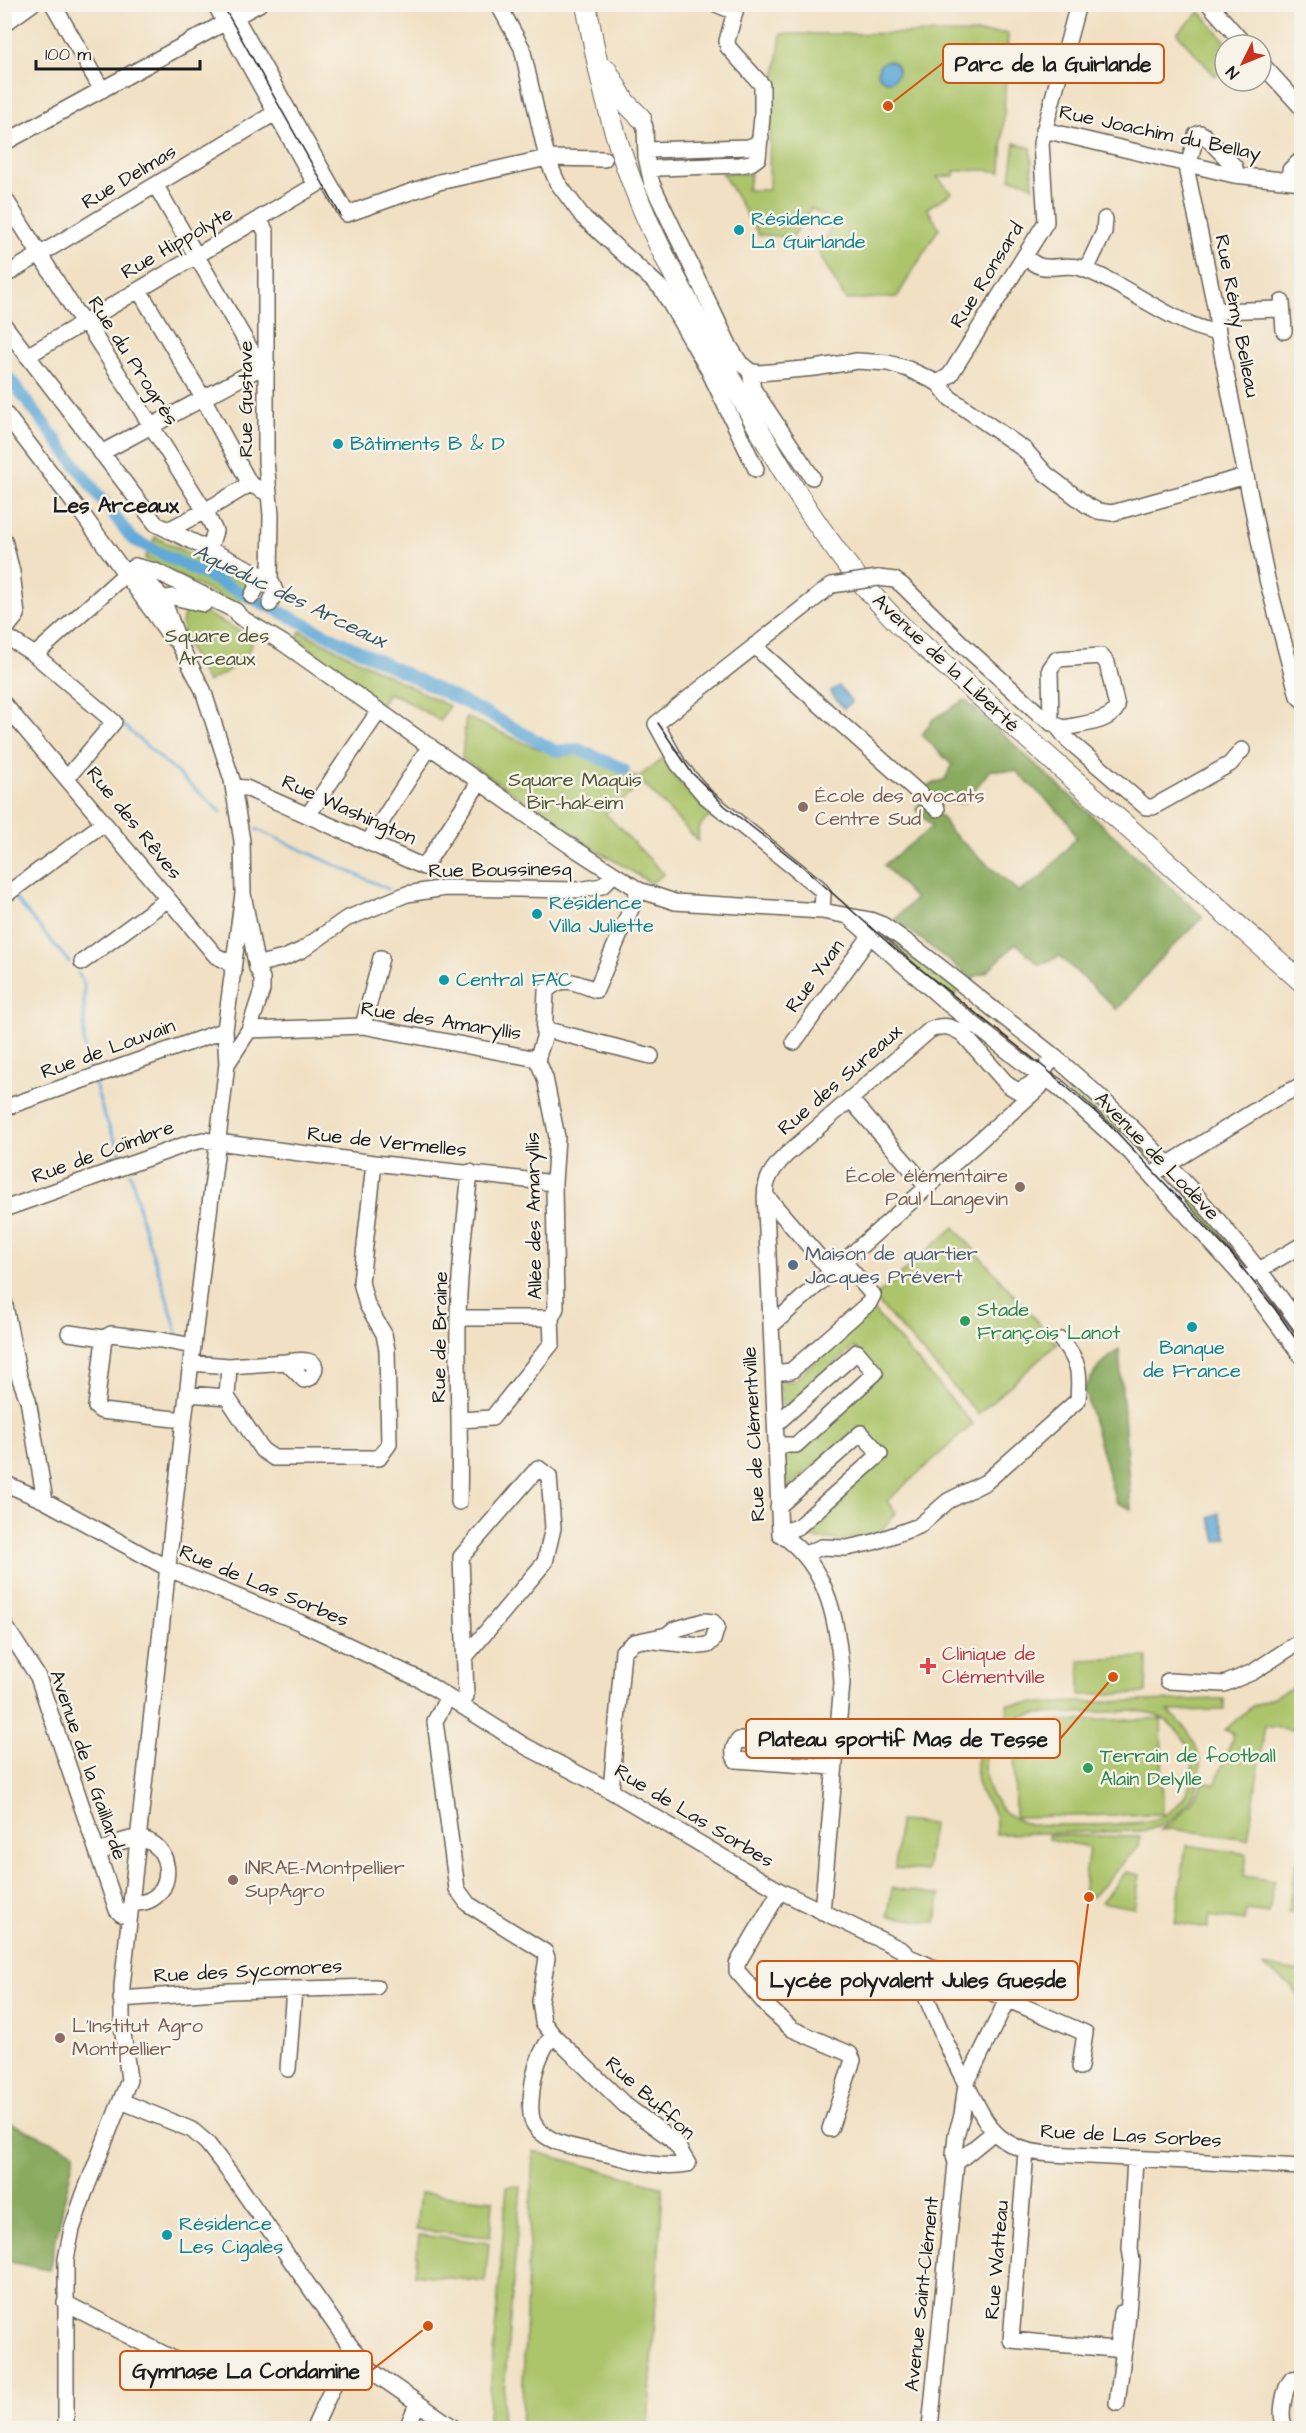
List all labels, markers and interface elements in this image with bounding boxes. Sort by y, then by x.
scale bar [36,33,200,71]
north arrow [1213,33,1273,93]
text: 100 m [45,42,91,67]
callout: Parc de la Guirlande [943,44,1164,83]
text: Parc de la Guirlande [955,50,1152,79]
text: N [1221,61,1244,84]
street label: Rue Joachim du Bellay [1056,98,1263,169]
street label: Rue Delmas [76,138,182,216]
street label: Rue Hippolyte [116,200,239,287]
place label: Résidence La Guirlande [751,205,866,256]
street label: Rue Ronsard [943,217,1031,333]
marker: Résidence La Guirlande [732,223,746,237]
street label: Rue Rémy Belleau [1206,232,1267,400]
street label: Rue du Progrès [80,291,185,432]
street label: Rue Gustave [232,340,260,457]
place label: Bâtiments B & D [350,430,505,458]
marker: Bâtiments B & D [331,437,345,451]
district label: Les Arceaux [53,491,180,520]
water label: Aqueduc des Arceaux [189,537,393,656]
street label: Avenue de la Liberté [866,587,1026,739]
park label: Square des Arceaux [165,622,269,673]
street label: Rue des Rêves [79,760,189,886]
park label: Square Maquis Bir-hakeim [508,766,642,817]
street label: Rue Washington [277,768,421,853]
place label: École des avocats Centre Sud [815,782,985,833]
marker: École des avocats Centre Sud [796,800,810,814]
street label: Rue Boussinesq [428,855,572,885]
place label: Résidence Villa Juliette [549,889,654,940]
marker: Résidence Villa Juliette [530,907,544,921]
street label: Rue Yvan [779,934,851,1018]
place label: Central FAC [456,966,572,994]
marker: Central FAC [437,973,451,987]
street label: Rue des Amaryllis [359,994,523,1049]
street label: Rue de Louvain [37,1012,179,1086]
street label: Rue des Sureaux [772,1018,909,1142]
street label: Avenue de Lodève [1088,1085,1226,1227]
street label: Rue de Coïmbre [28,1113,178,1191]
street label: Rue de Vermelles [306,1120,468,1164]
street label: Allée des Amaryllis [519,1132,550,1300]
place label: École élémentaire Paul Langevin [846,1162,1008,1214]
marker: École élémentaire Paul Langevin [1013,1180,1027,1194]
place label: Maison de quartier Jacques Prévert [805,1240,978,1291]
marker: Maison de quartier Jacques Prévert [786,1258,800,1272]
street label: Rue de Braine [425,1271,455,1403]
place label: Stade François Lanot [977,1296,1120,1347]
marker: Stade François Lanot [958,1314,972,1328]
marker: Banque de France [1185,1320,1199,1334]
place label: Banque de France [1143,1334,1241,1385]
street label: Rue de Clémentville [735,1345,773,1522]
street label: Rue de Las Sorbes [175,1538,353,1634]
place label: Clinique de Clémentville [942,1640,1045,1691]
marker: Clinique de Clémentville [919,1657,937,1675]
street label: Avenue de la Gaillarde [42,1666,134,1864]
callout: Plateau sportif Mas de Tesse [746,1719,1060,1758]
text: Plateau sportif Mas de Tesse [758,1725,1048,1755]
place label: Terrain de football Alain Delylle [1100,1742,1276,1794]
street label: Rue de Las Sorbes [609,1757,779,1875]
marker: Terrain de football Alain Delylle [1081,1761,1095,1775]
place label: INRAE-Montpellier SupAgro [245,1854,405,1906]
marker: INRAE-Montpellier SupAgro [226,1873,240,1887]
street label: Rue des Sycomores [153,1952,343,1991]
callout: Lycée polyvalent Jules Guesde [757,1961,1078,2000]
text: Lycée polyvalent Jules Guesde [769,1966,1067,1998]
place label: L'Institut Agro Montpellier [72,2012,203,2063]
marker: L'Institut Agro Montpellier [53,2031,67,2045]
street label: Rue Buffon [599,2050,701,2146]
street label: Rue de Las Sorbes [1040,2117,1222,2155]
street label: Avenue Saint-Clément [898,2195,946,2393]
street label: Rue Watteau [978,2199,1016,2321]
place label: Résidence Les Cigales [179,2210,283,2262]
marker: Résidence Les Cigales [160,2228,174,2242]
callout: Gymnase La Condamine [120,2351,372,2390]
text: Gymnase La Condamine [132,2357,360,2389]

